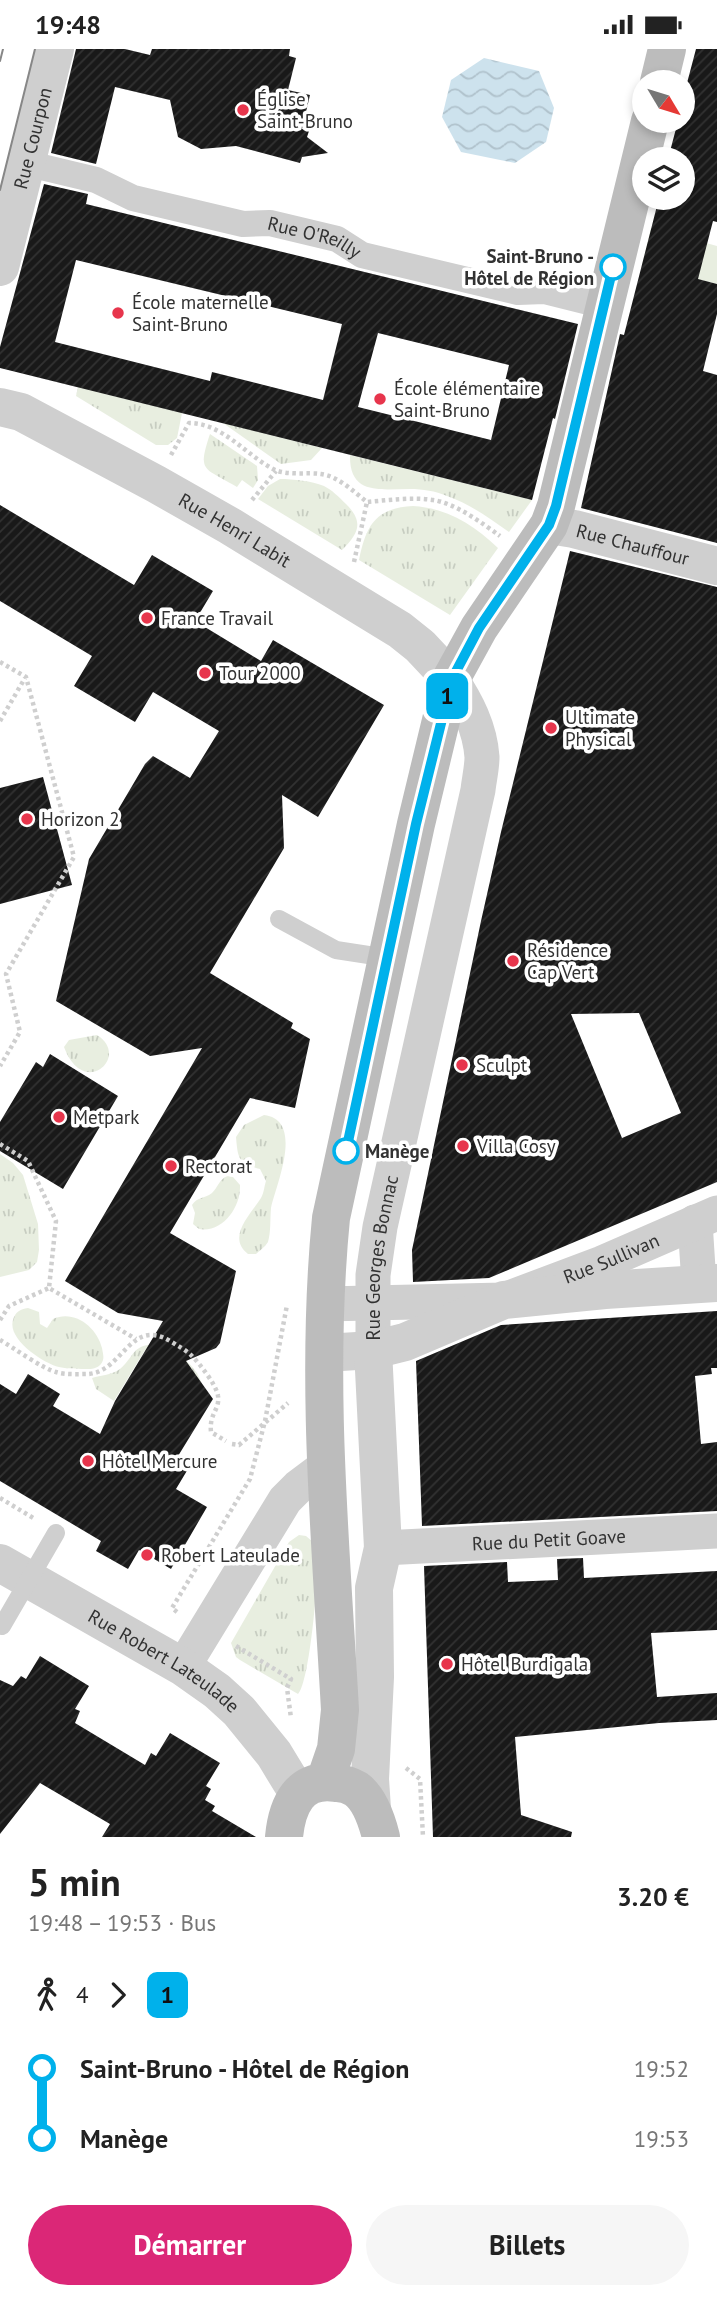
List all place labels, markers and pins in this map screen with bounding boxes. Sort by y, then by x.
place label: Église Saint-Bruno [257,87,353,133]
marker: Église Saint-Bruno [235,102,251,118]
place label: Saint-Bruno - Hôtel de Région [464,244,594,290]
marker: Saint-Bruno - Hôtel de Région [600,254,626,280]
place label: École maternelle Saint-Bruno [132,290,269,336]
marker: École maternelle Saint-Bruno [110,305,126,321]
place label: École élémentaire Saint-Bruno [394,376,540,422]
marker: École élémentaire Saint-Bruno [372,391,388,407]
place label: France Travail [161,606,273,630]
marker: France Travail [139,610,155,626]
place label: Tour 2000 [219,661,301,685]
marker: Tour 2000 [197,665,213,681]
place label: Ultimate Physical [565,705,635,751]
marker: Ultimate Physical [543,720,559,736]
place label: Horizon 2 [41,807,120,831]
marker: Horizon 2 [19,811,35,827]
place label: Résidence Cap Vert [527,938,608,984]
marker: Résidence Cap Vert [505,953,521,969]
place label: Sculpt [476,1053,528,1077]
marker: Sculpt [454,1057,470,1073]
place label: Metpark [73,1105,139,1129]
marker: Metpark [51,1109,67,1125]
place label: Villa Cosy [476,1134,556,1158]
marker: Manège [333,1138,359,1164]
marker: Villa Cosy [455,1138,471,1154]
place label: Manège [365,1139,429,1163]
place label: Rectorat [185,1154,253,1178]
marker: Rectorat [163,1158,179,1174]
place label: Hôtel Mercure [102,1449,218,1473]
marker: Hôtel Mercure [80,1453,96,1469]
place label: Robert Lateulade [161,1543,300,1567]
marker: Robert Lateulade [139,1547,155,1563]
place label: Hôtel Burdigala [461,1652,588,1676]
marker: Hôtel Burdigala [439,1656,455,1672]

